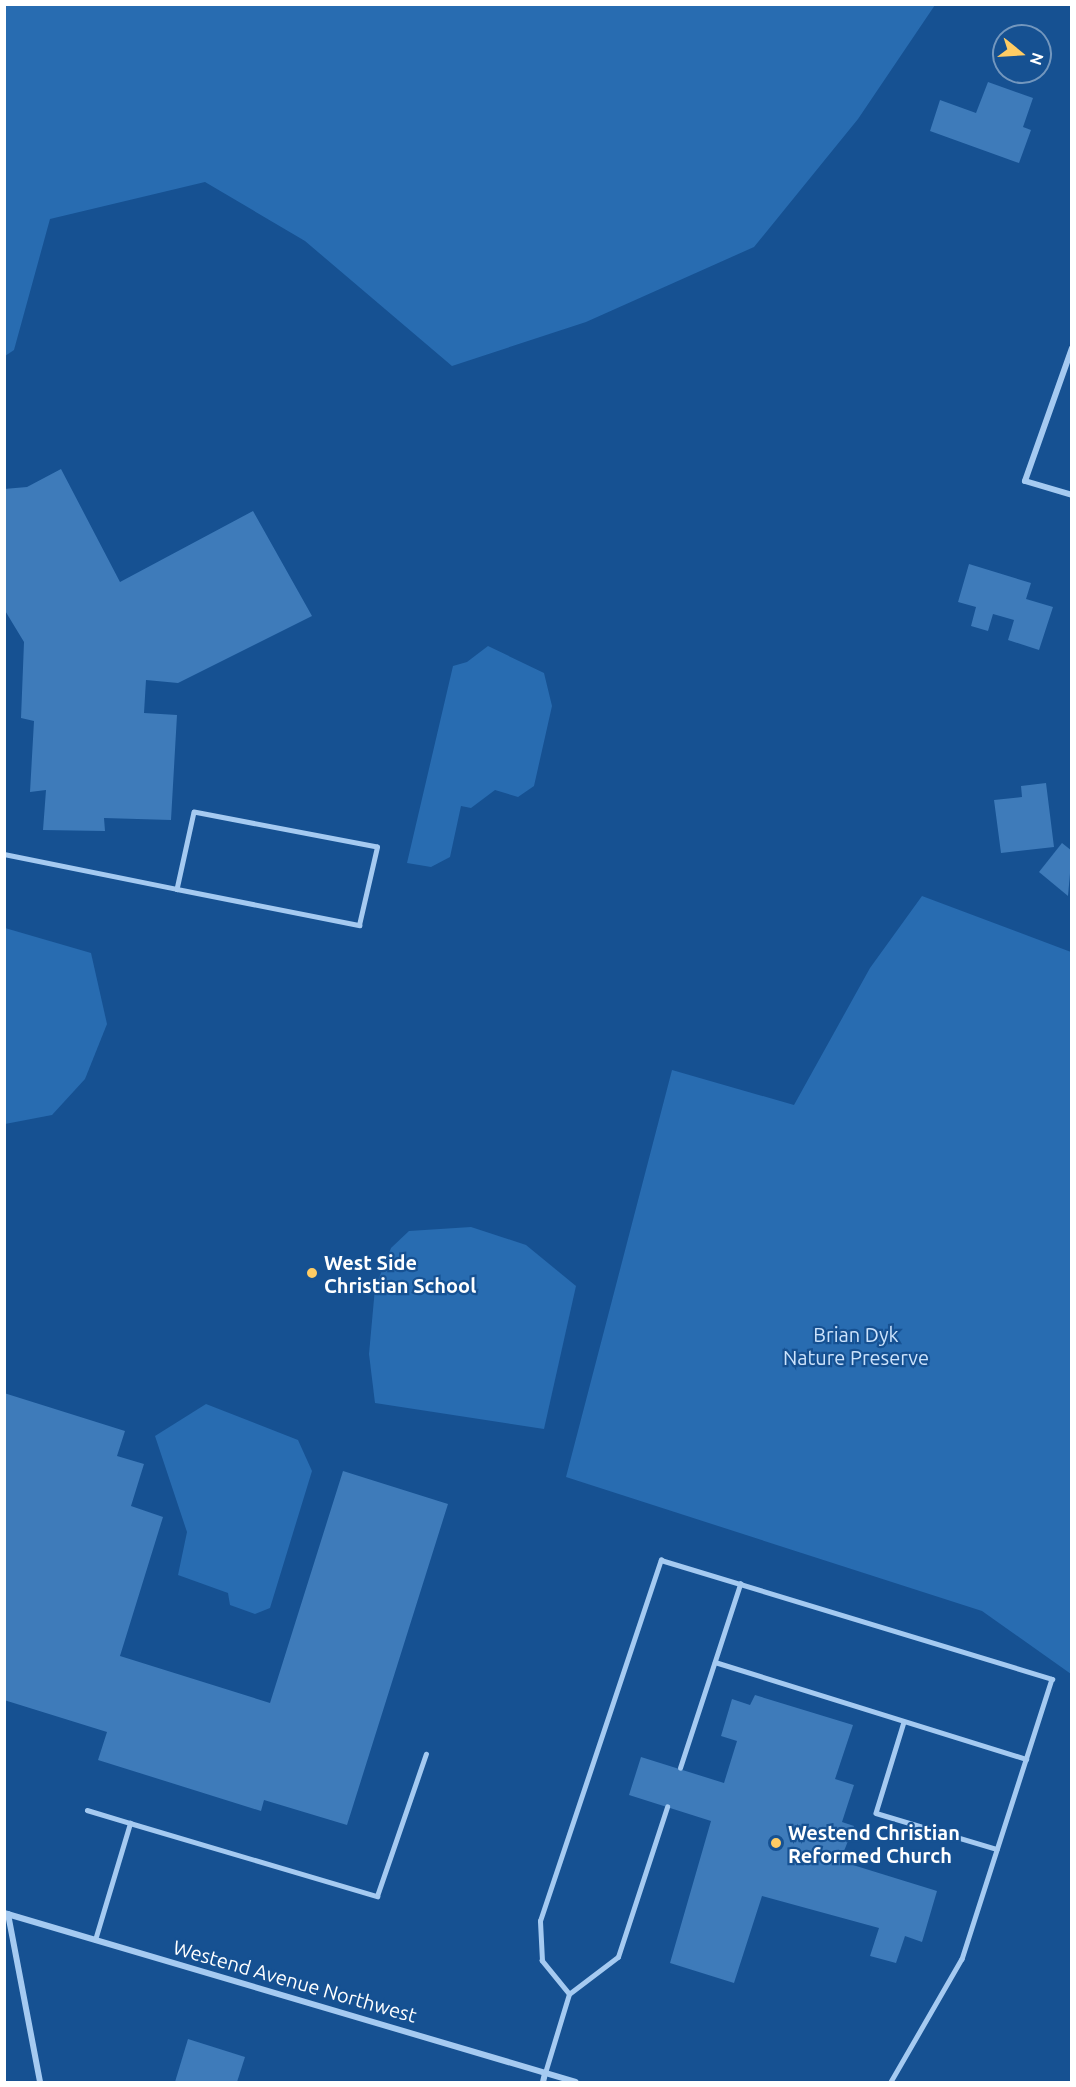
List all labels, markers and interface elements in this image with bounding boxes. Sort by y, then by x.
north arrow [992,24,1052,84]
text: N [1027,50,1048,67]
place label: West Side Christian School [324,1250,476,1297]
marker: West Side Christian School [305,1266,319,1280]
park label: Brian Dyk Nature Preserve [783,1322,929,1369]
place label: Westend Christian Reformed Church [788,1820,960,1867]
marker: Westend Christian Reformed Church [769,1836,783,1850]
street label: Westend Avenue Northwest [170,1935,420,2027]

